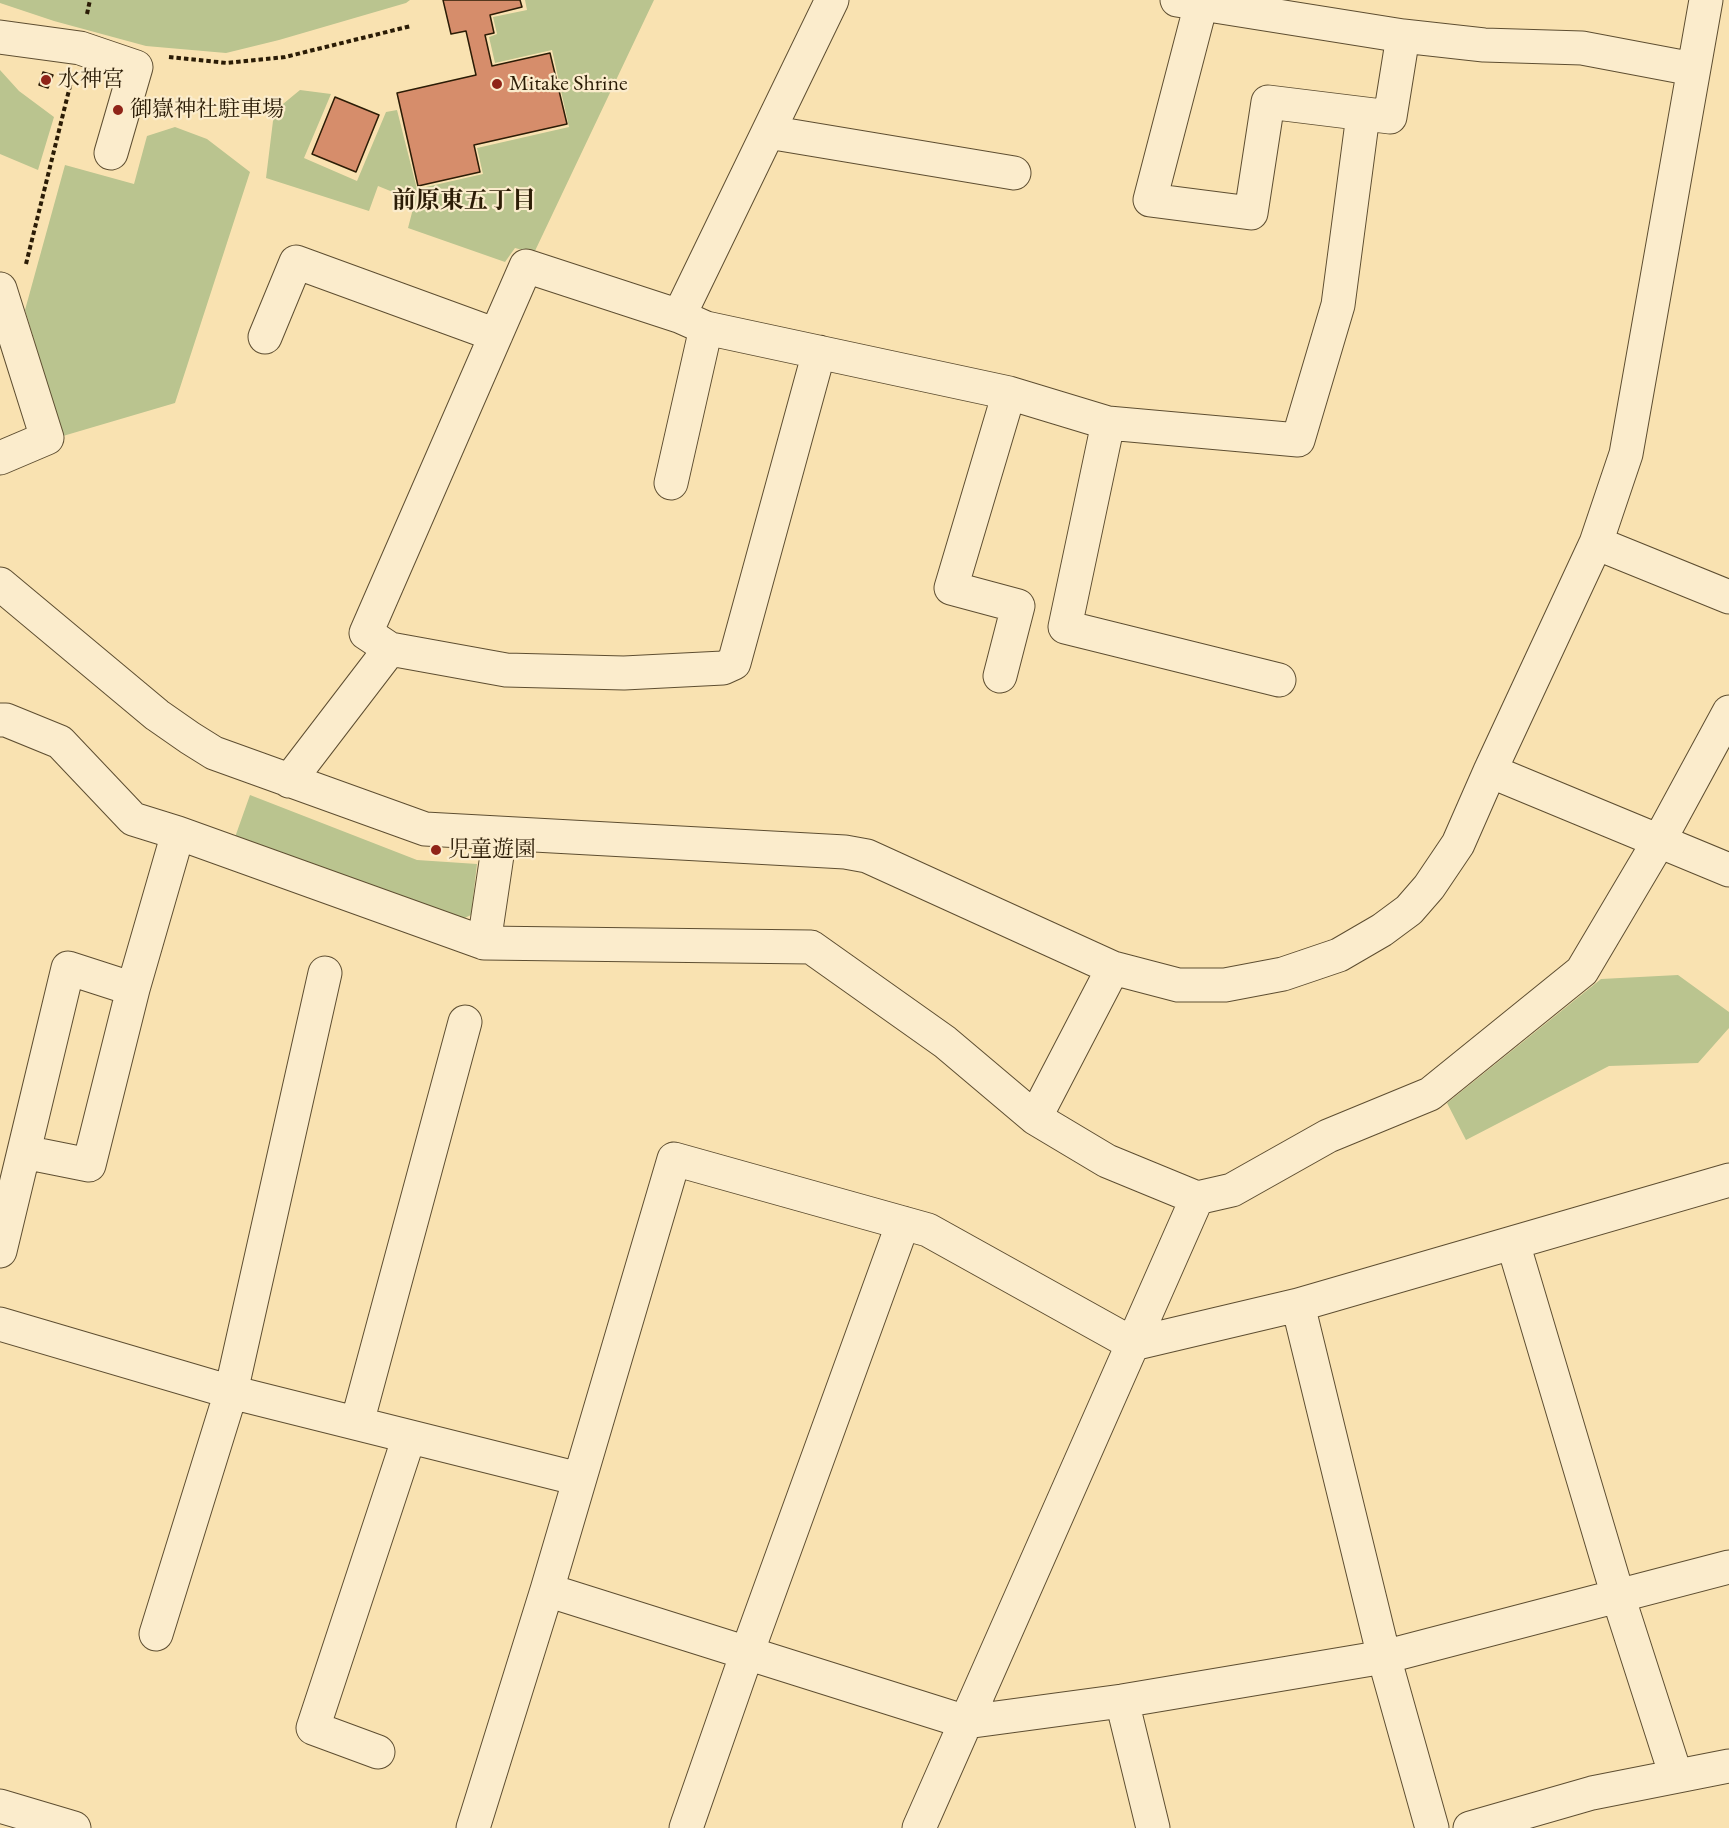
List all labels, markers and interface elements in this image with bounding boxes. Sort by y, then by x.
place label: 水神宮 [58,67,124,93]
place label: Mitake Shrine [509,71,628,97]
marker: 水神宮 [39,73,53,87]
marker: Mitake Shrine [490,77,504,91]
place label: 御嶽神社駐車場 [130,97,284,123]
marker: 御嶽神社駐車場 [111,103,125,117]
district label: 前原東五丁目 [392,187,536,215]
place label: 児童遊園 [448,837,536,863]
marker: 児童遊園 [429,843,443,857]

